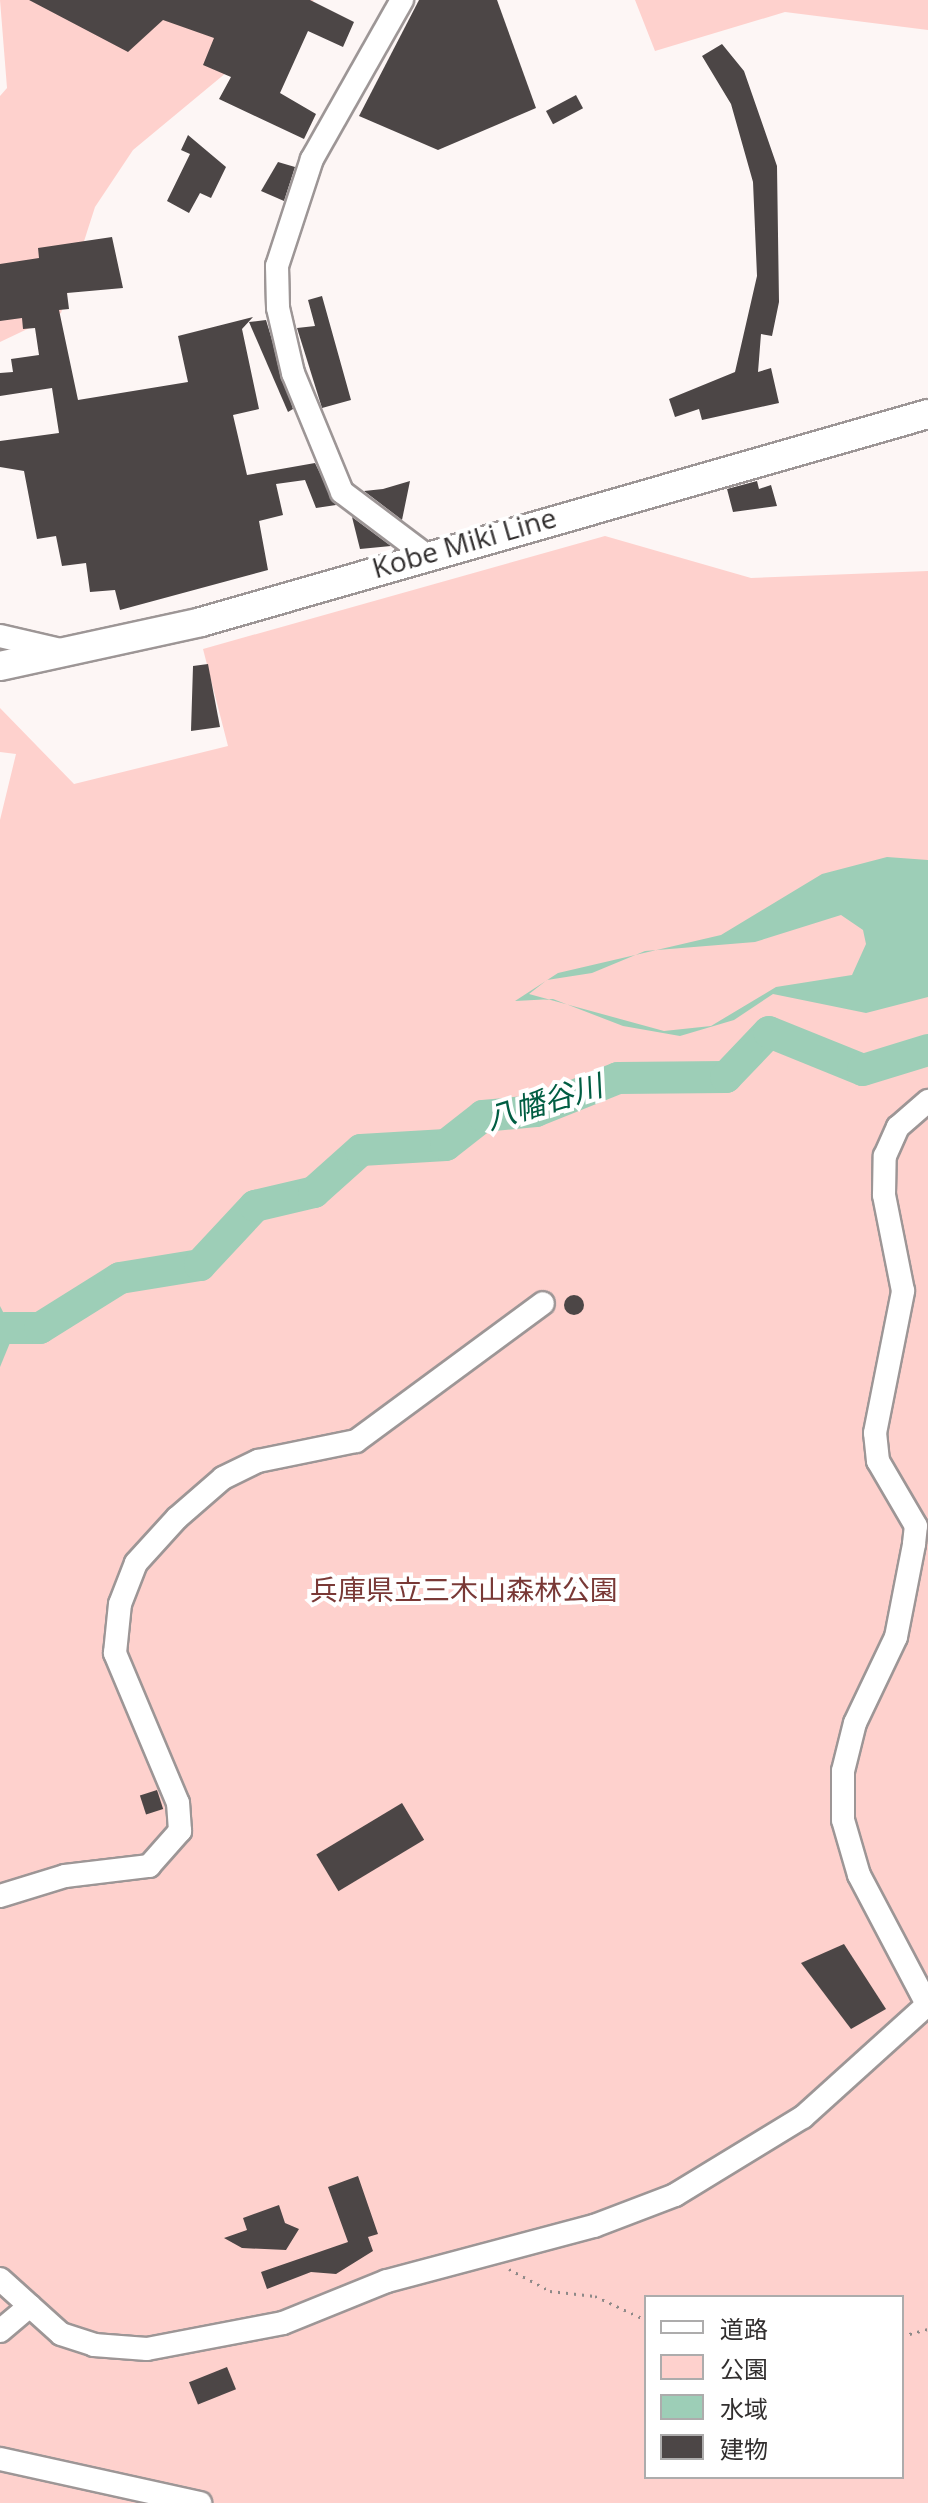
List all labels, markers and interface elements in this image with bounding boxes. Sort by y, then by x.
street label: Kobe Miki Line [368,500,560,584]
water label: 八幡谷川 [481,1067,607,1137]
park label: 兵庫県立三木山森林公園 [310,1572,618,1606]
legend [644,2295,904,2479]
text: 道路 [720,2312,768,2345]
text: 公園 [720,2352,768,2385]
text: 水域 [720,2392,768,2425]
text: 建物 [720,2432,768,2465]

